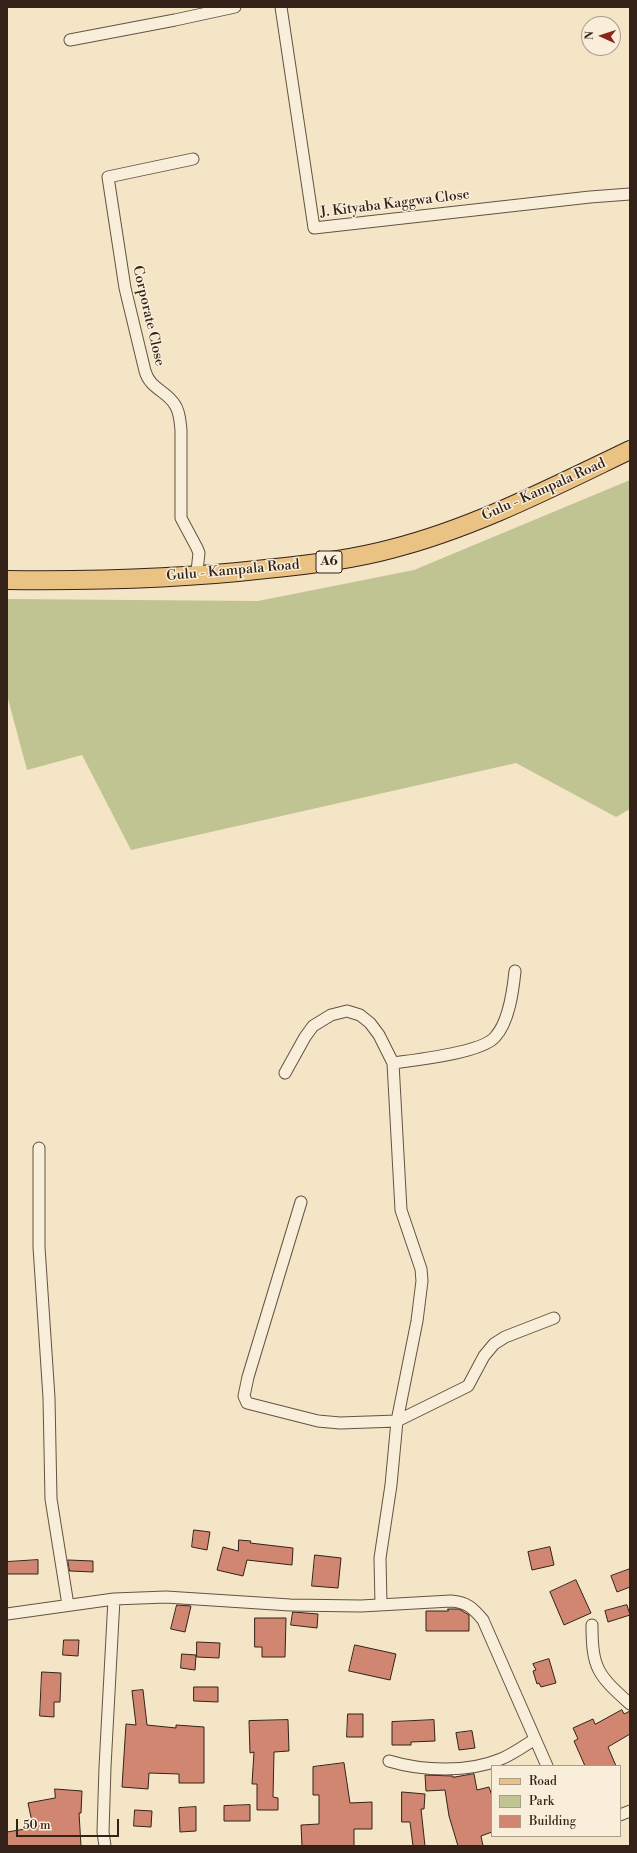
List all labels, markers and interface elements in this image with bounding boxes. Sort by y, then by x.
north arrow [581,16,621,56]
text: N [583,31,597,40]
street label: J. Kityaba Kaggwa Close [319,186,471,222]
street label: Corporate Close [128,264,168,368]
street label: Gulu - Kampala Road [480,455,608,525]
road number: A6 [316,551,342,573]
street label: Gulu - Kampala Road [166,557,300,585]
legend [491,1765,621,1837]
text: Road [529,1774,557,1789]
text: Park [529,1794,554,1809]
scale bar [18,1811,121,1837]
text: Building [529,1814,576,1829]
text: 50 m [23,1818,51,1833]

